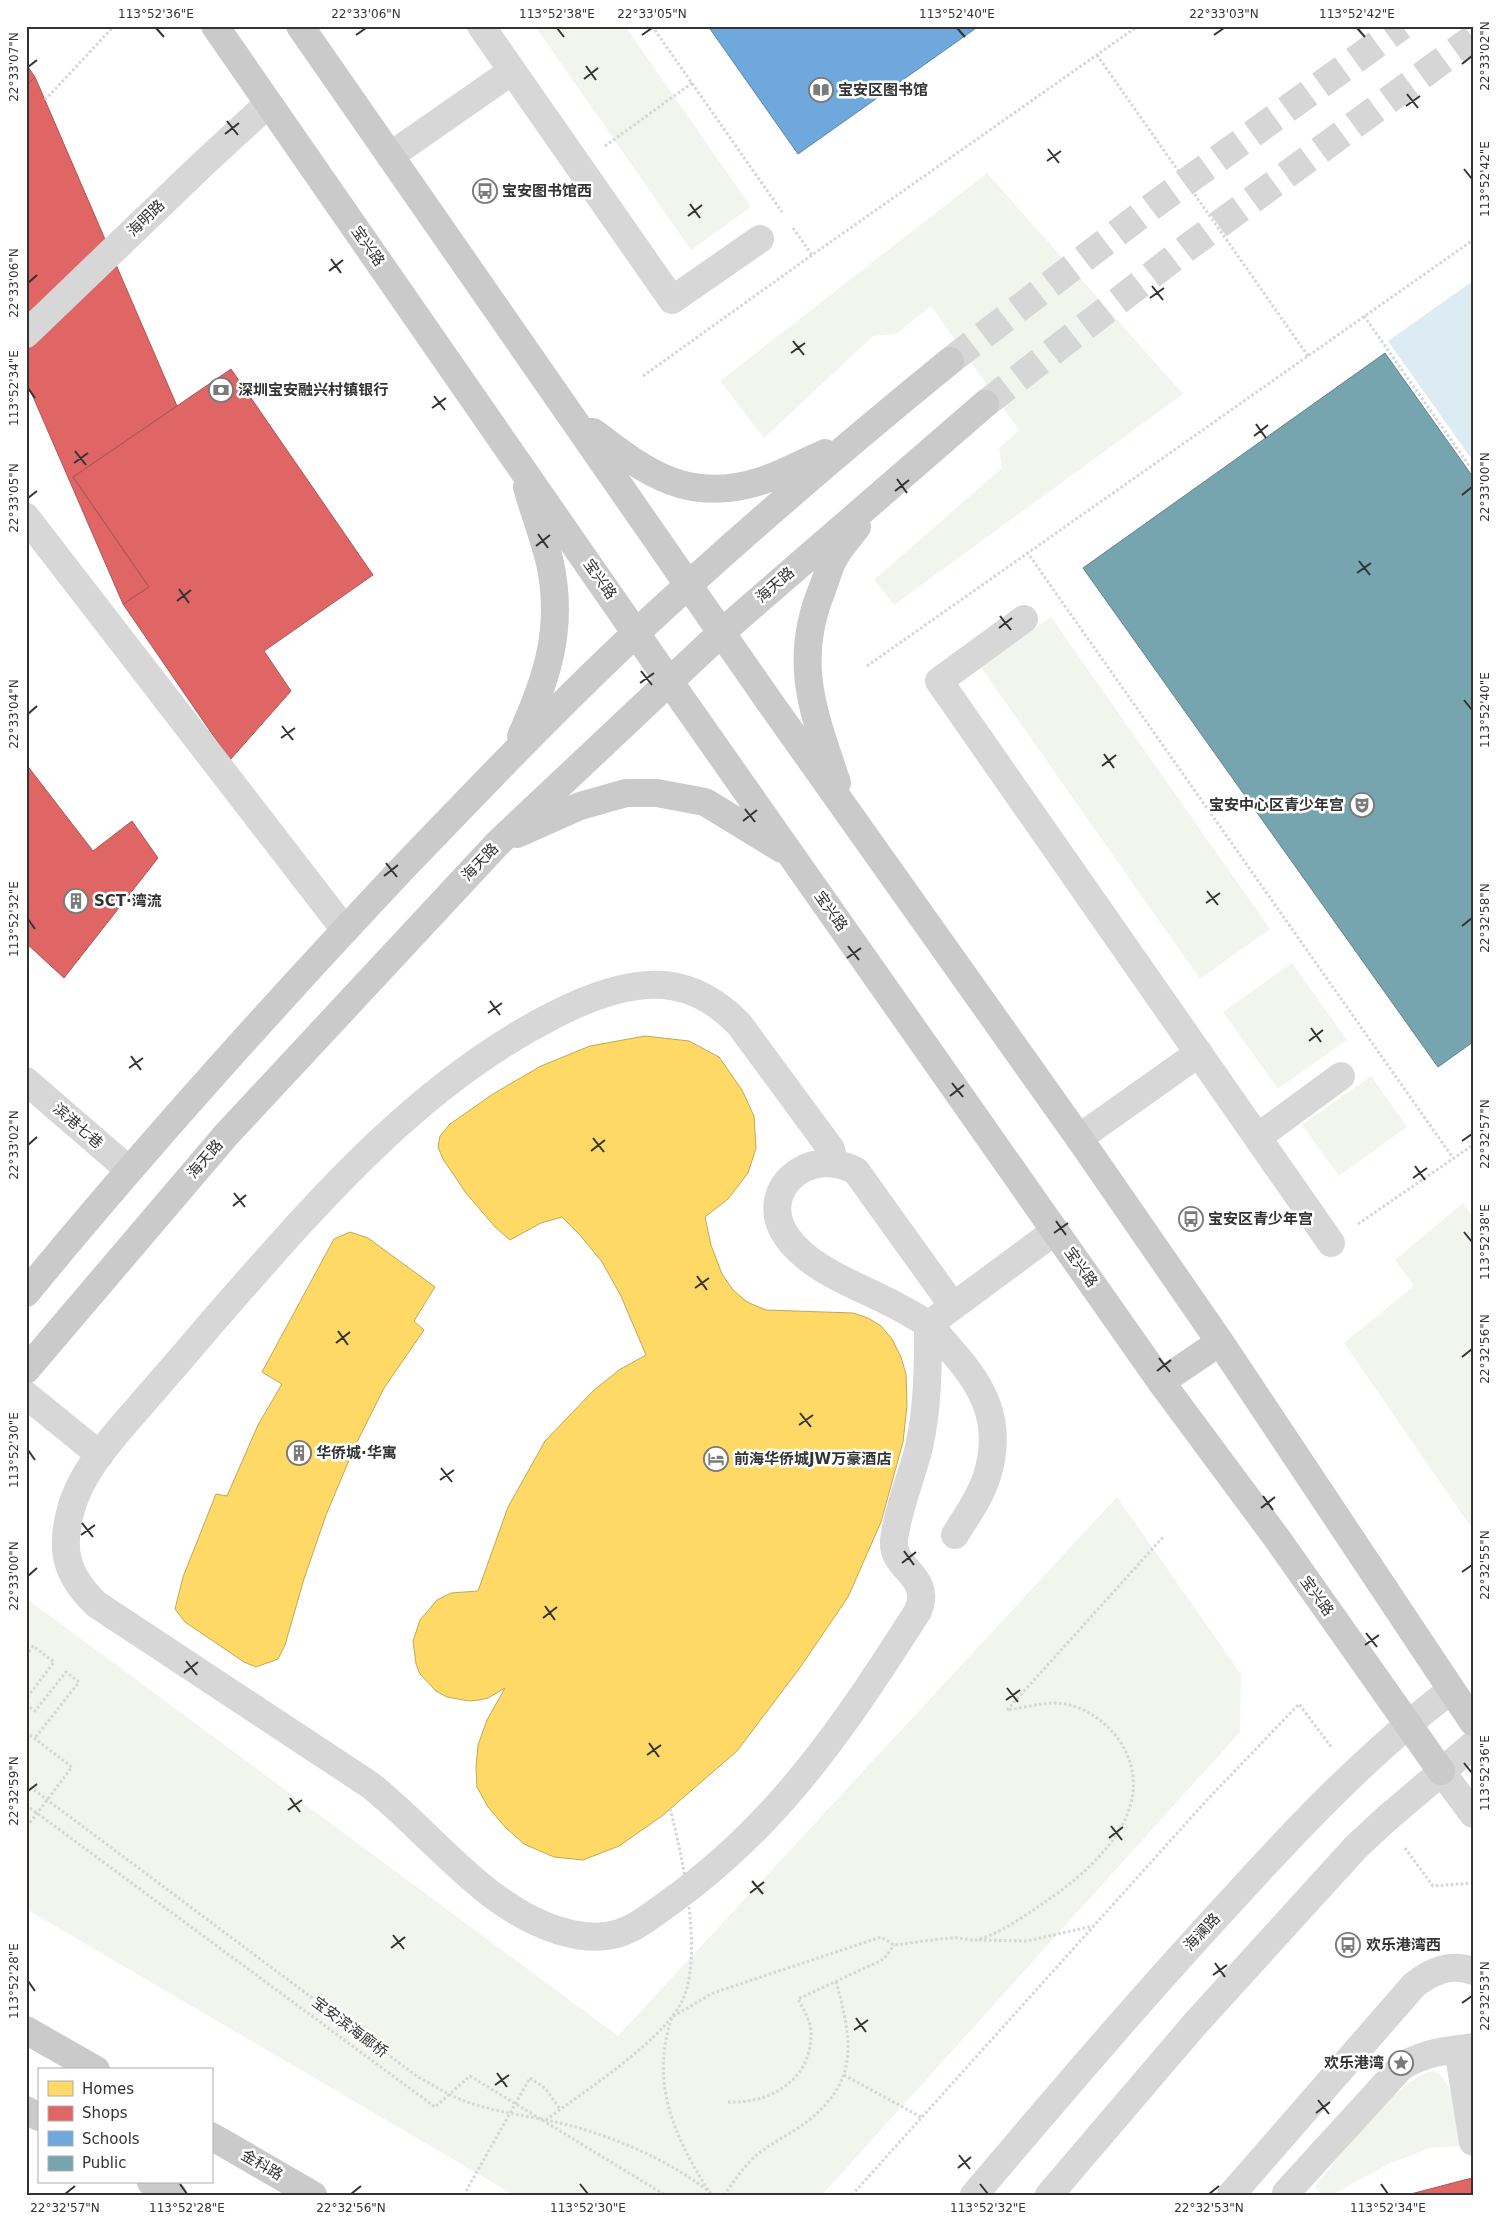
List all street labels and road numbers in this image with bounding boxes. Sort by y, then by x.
street label: 海明路 [124,196,168,240]
street label: 宝兴路 [348,222,388,270]
street label: 宝兴路 [580,555,620,603]
street label: 海天路 [752,563,798,607]
street label: 海天路 [458,840,502,884]
street label: 宝兴路 [811,887,851,935]
street label: 滨港七巷 [49,1100,107,1152]
street label: 海天路 [183,1136,227,1182]
street label: 宝兴路 [1061,1243,1101,1291]
street label: 宝兴路 [1296,1573,1338,1619]
street label: 海澜路 [1180,1909,1224,1955]
street label: 宝安滨海廊桥 [309,1993,391,2061]
street label: 金科路 [238,2146,286,2184]

